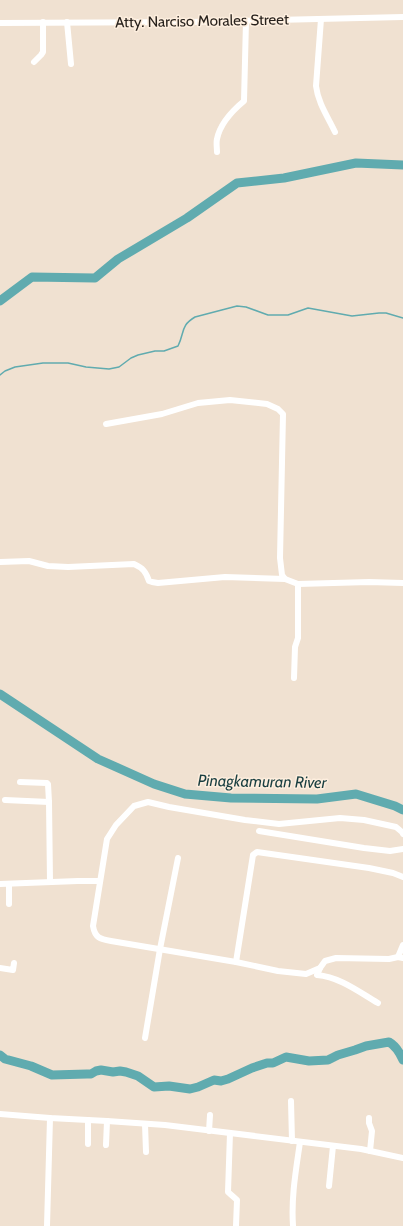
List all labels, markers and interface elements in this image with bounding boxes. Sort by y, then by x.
street label: Atty. Narciso Morales Street [115,10,289,32]
water label: Pinagkamuran River [197,771,328,792]

